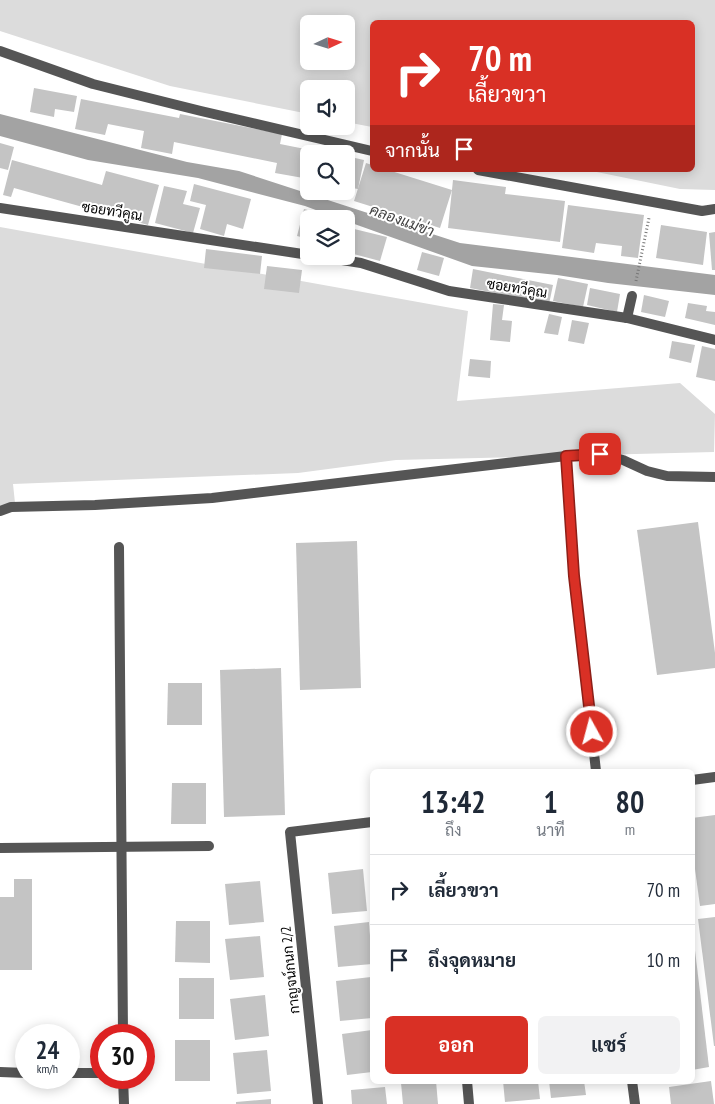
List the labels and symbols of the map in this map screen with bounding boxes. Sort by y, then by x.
north arrow [300,15,355,70]
street label: ซอยทวีคูณ [80,197,144,226]
water label: คลองแม่ข่า [367,200,437,240]
street label: ซอยทวีคูณ [485,274,549,303]
pin [579,433,621,475]
position arrow [565,705,617,757]
street label: กาญจน์กนก 2/2 [276,925,304,1015]
speed limit sign: 30 [90,1024,155,1089]

